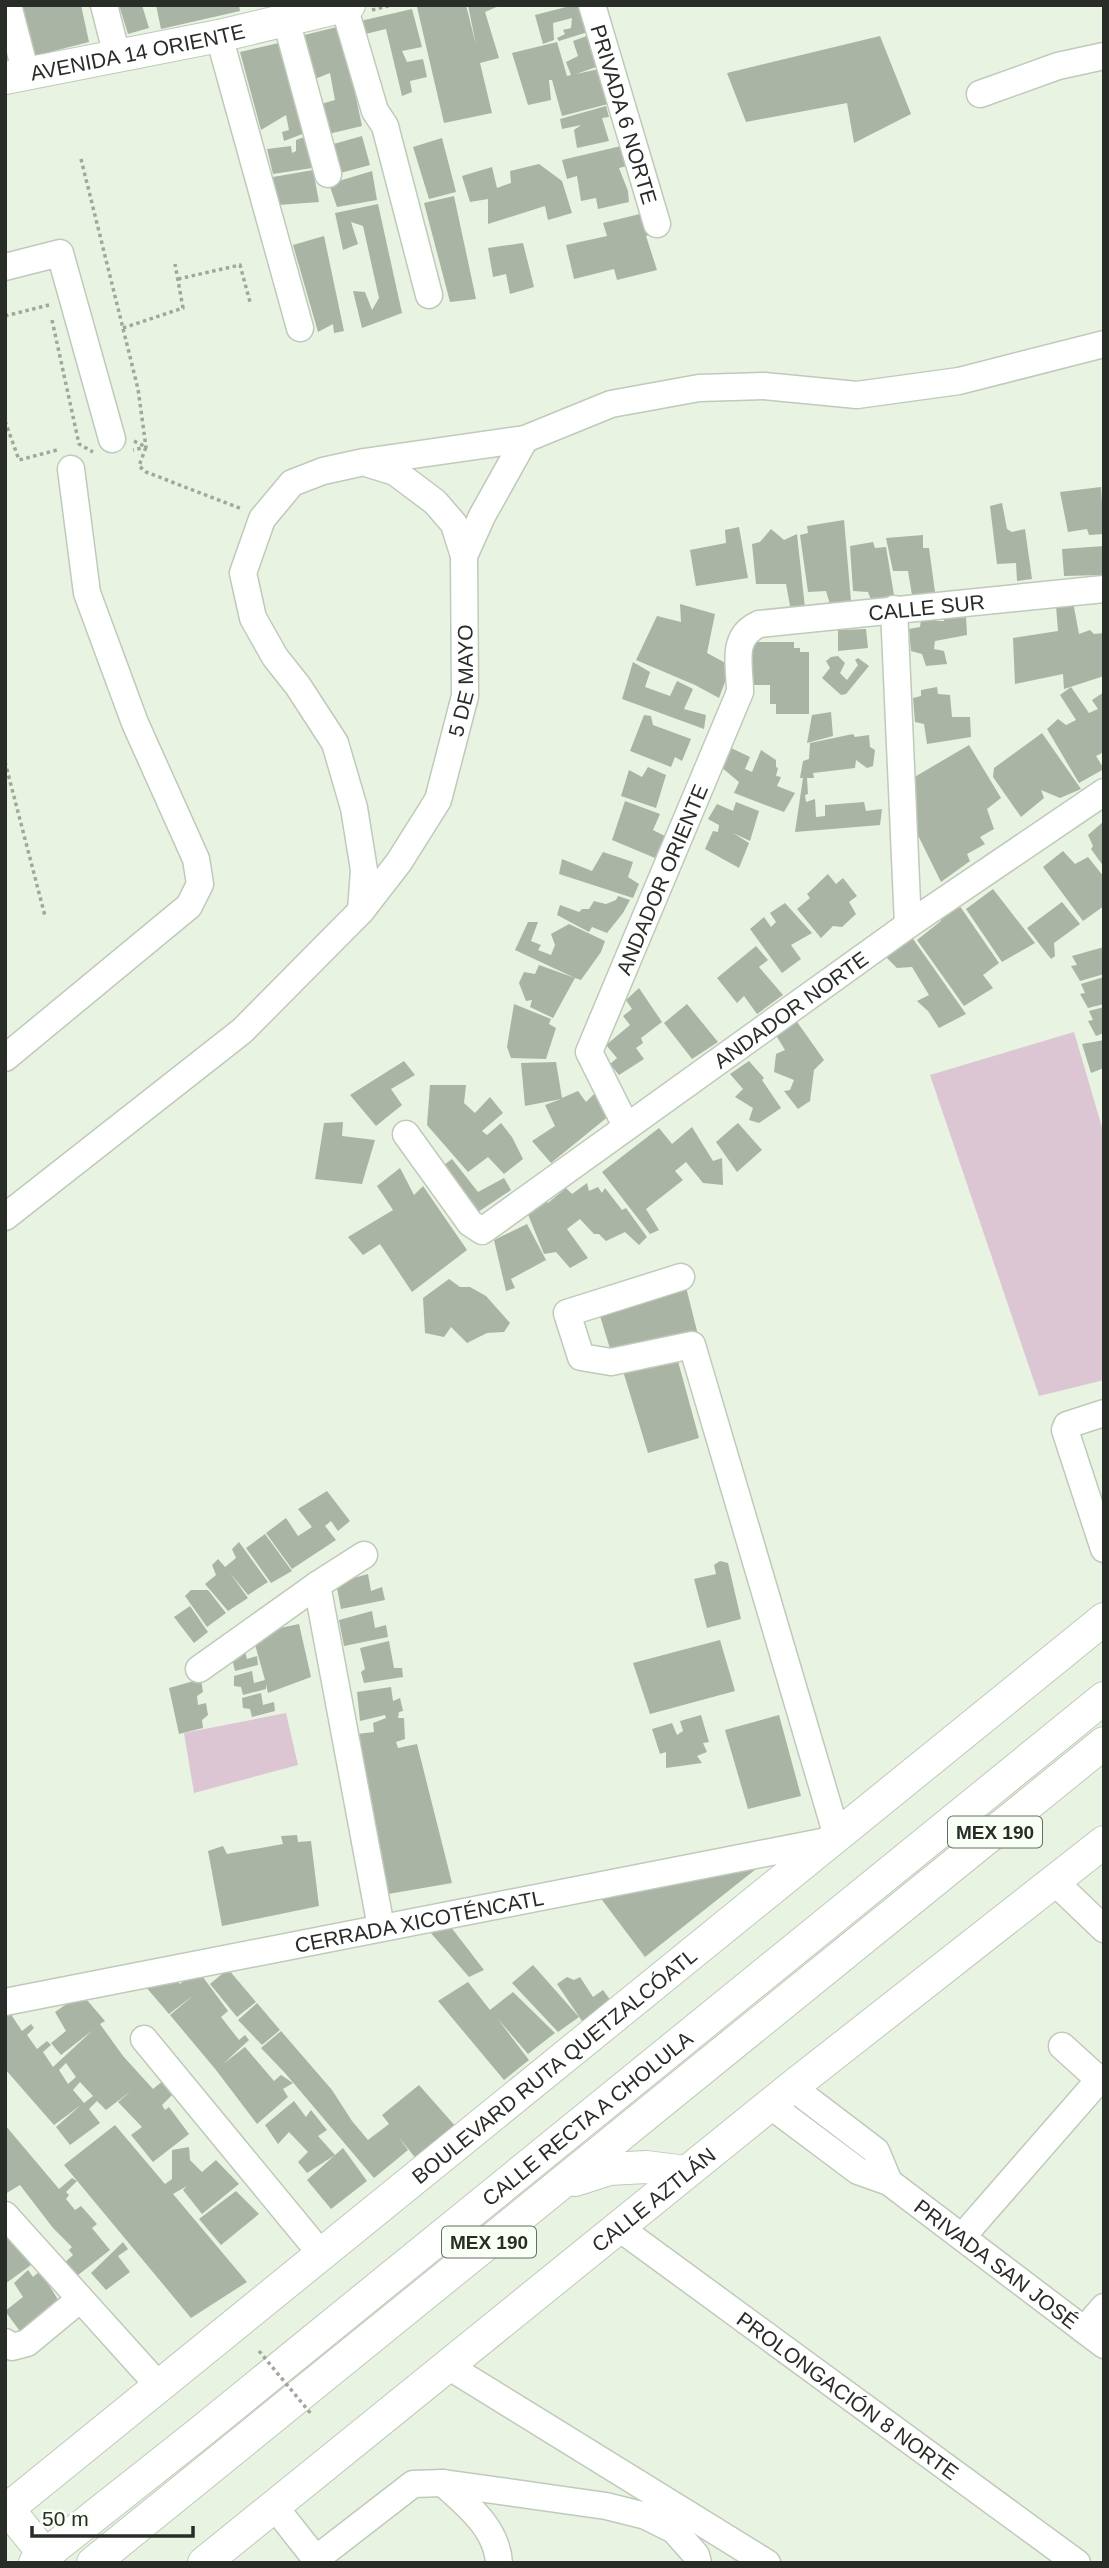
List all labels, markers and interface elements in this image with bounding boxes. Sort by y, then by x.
street label: AVENIDA 14 ORIENTE [28,19,247,84]
street label: PRIVADA 6 NORTE [587,22,662,207]
street label: CALLE SUR [867,590,986,624]
street label: 5 DE MAYO [443,624,477,739]
street label: ANDADOR ORIENTE [611,781,712,978]
street label: ANDADOR NORTE [709,946,872,1072]
road number: MEX 190 [948,1816,1042,1848]
street label: CERRADA XICOTÉNCATL [293,1885,545,1956]
street label: BOULEVARD RUTA QUETZALCÓATL [407,1943,701,2188]
street label: CALLE RECTA A CHOLULA [477,2026,696,2210]
street label: CALLE AZTLÁN [587,2143,719,2256]
street label: PRIVADA SAN JOSÉ [910,2194,1083,2333]
road number: MEX 190 [442,2226,536,2258]
street label: PROLONGACIÓN 8 NORTE [733,2307,963,2484]
scale bar [32,2494,192,2538]
text: 50 m [42,2507,89,2530]

